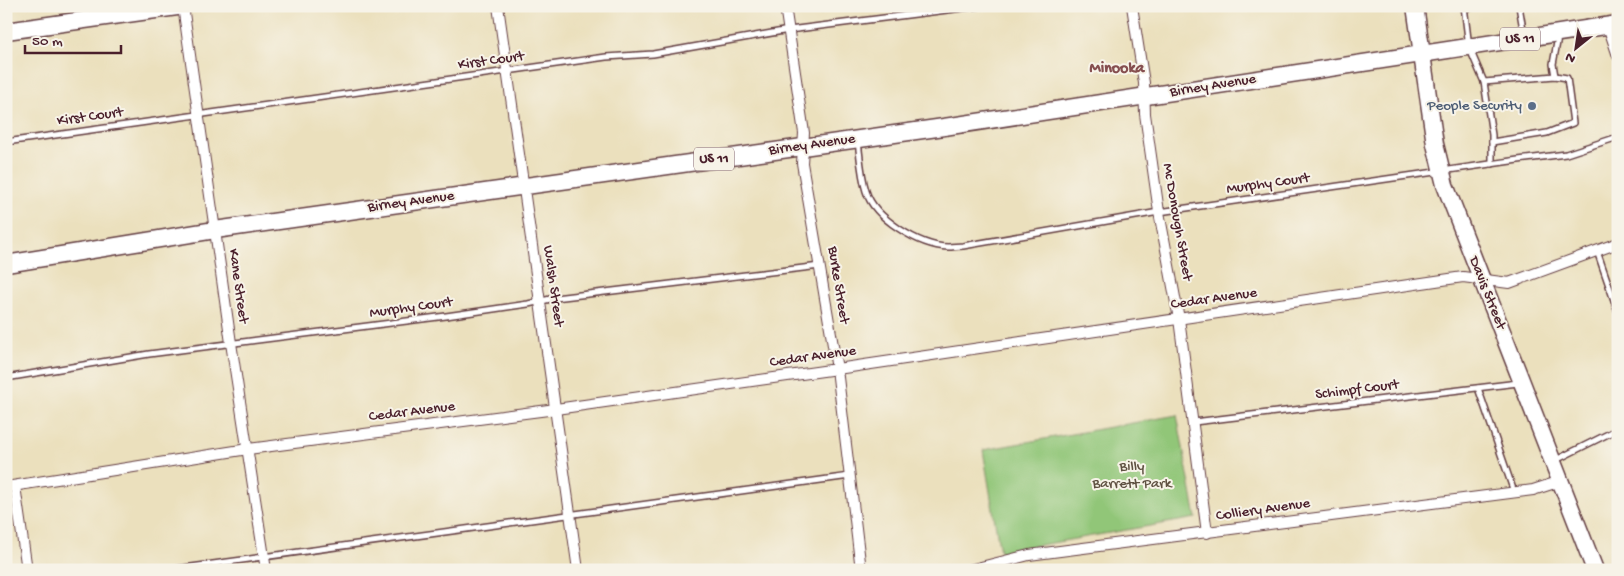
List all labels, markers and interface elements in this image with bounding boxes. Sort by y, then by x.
scale bar [25,22,121,54]
north arrow [1552,22,1602,72]
road number: US 11 [1500,28,1540,50]
text: 50 m [32,33,63,51]
street label: Kirst Court [457,47,527,75]
text: N [1563,47,1579,67]
district label: Minooka [1090,60,1146,79]
street label: Birney Avenue [1168,70,1258,102]
place label: People Security [1426,97,1523,115]
marker: People Security [1526,100,1538,112]
street label: Kirst Court [56,103,126,131]
street label: Birney Avenue [767,130,857,160]
road number: US 11 [694,148,734,170]
street label: Mc Donough Street [1158,162,1196,284]
street label: Murphy Court [1225,169,1312,199]
street label: Birney Avenue [366,187,456,217]
street label: Walsh Street [538,244,568,329]
street label: Burke Street [823,244,853,327]
street label: Kane Street [224,248,252,326]
street label: Davis Street [1464,253,1510,334]
street label: Cedar Avenue [1170,284,1259,314]
street label: Murphy Court [368,293,455,323]
street label: Cedar Avenue [769,342,858,372]
street label: Schimpf Court [1314,376,1402,404]
street label: Cedar Avenue [368,398,457,426]
park label: Billy Barrett Park [1092,458,1173,493]
street label: Colliery Avenue [1215,494,1311,526]

